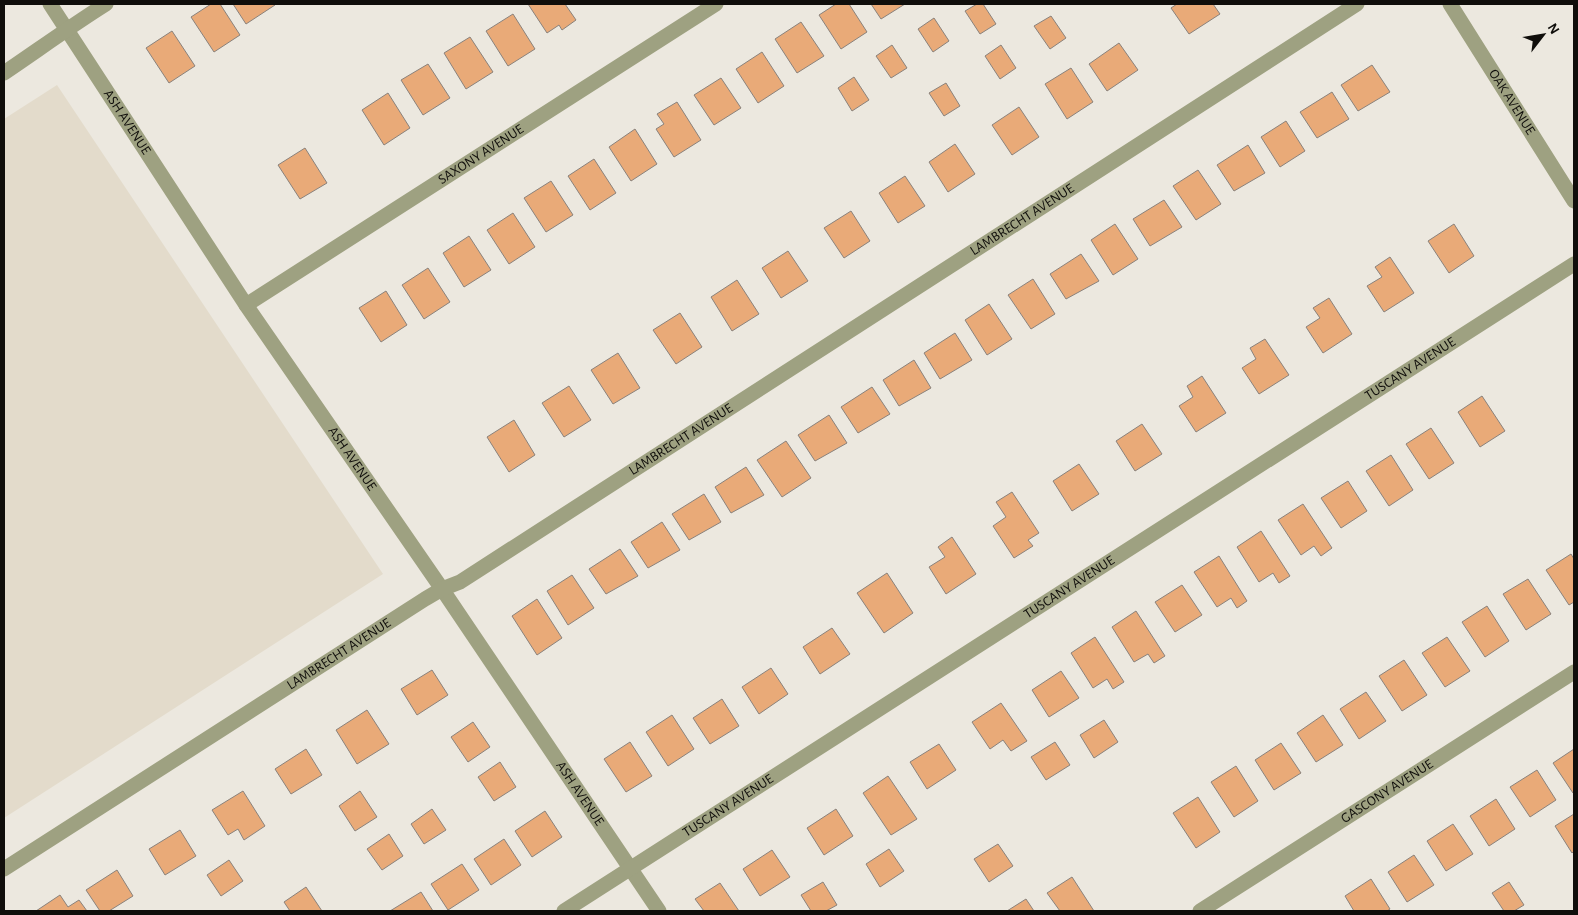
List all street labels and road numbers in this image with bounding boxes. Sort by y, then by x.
street label: OAK AVENUE [1486,67,1538,138]
street label: ASH AVENUE [101,87,153,157]
street label: SAXONY AVENUE [436,122,526,187]
street label: LAMBRECHT AVENUE [968,181,1077,258]
street label: TUSCANY AVENUE [1363,335,1458,403]
street label: LAMBRECHT AVENUE [627,401,735,478]
street label: ASH AVENUE [325,424,379,493]
street label: TUSCANY AVENUE [1021,553,1117,621]
street label: LAMBRECHT AVENUE [285,616,394,692]
street label: GASCONY AVENUE [1339,757,1436,826]
street label: ASH AVENUE [553,759,607,828]
street label: TUSCANY AVENUE [680,772,776,840]

